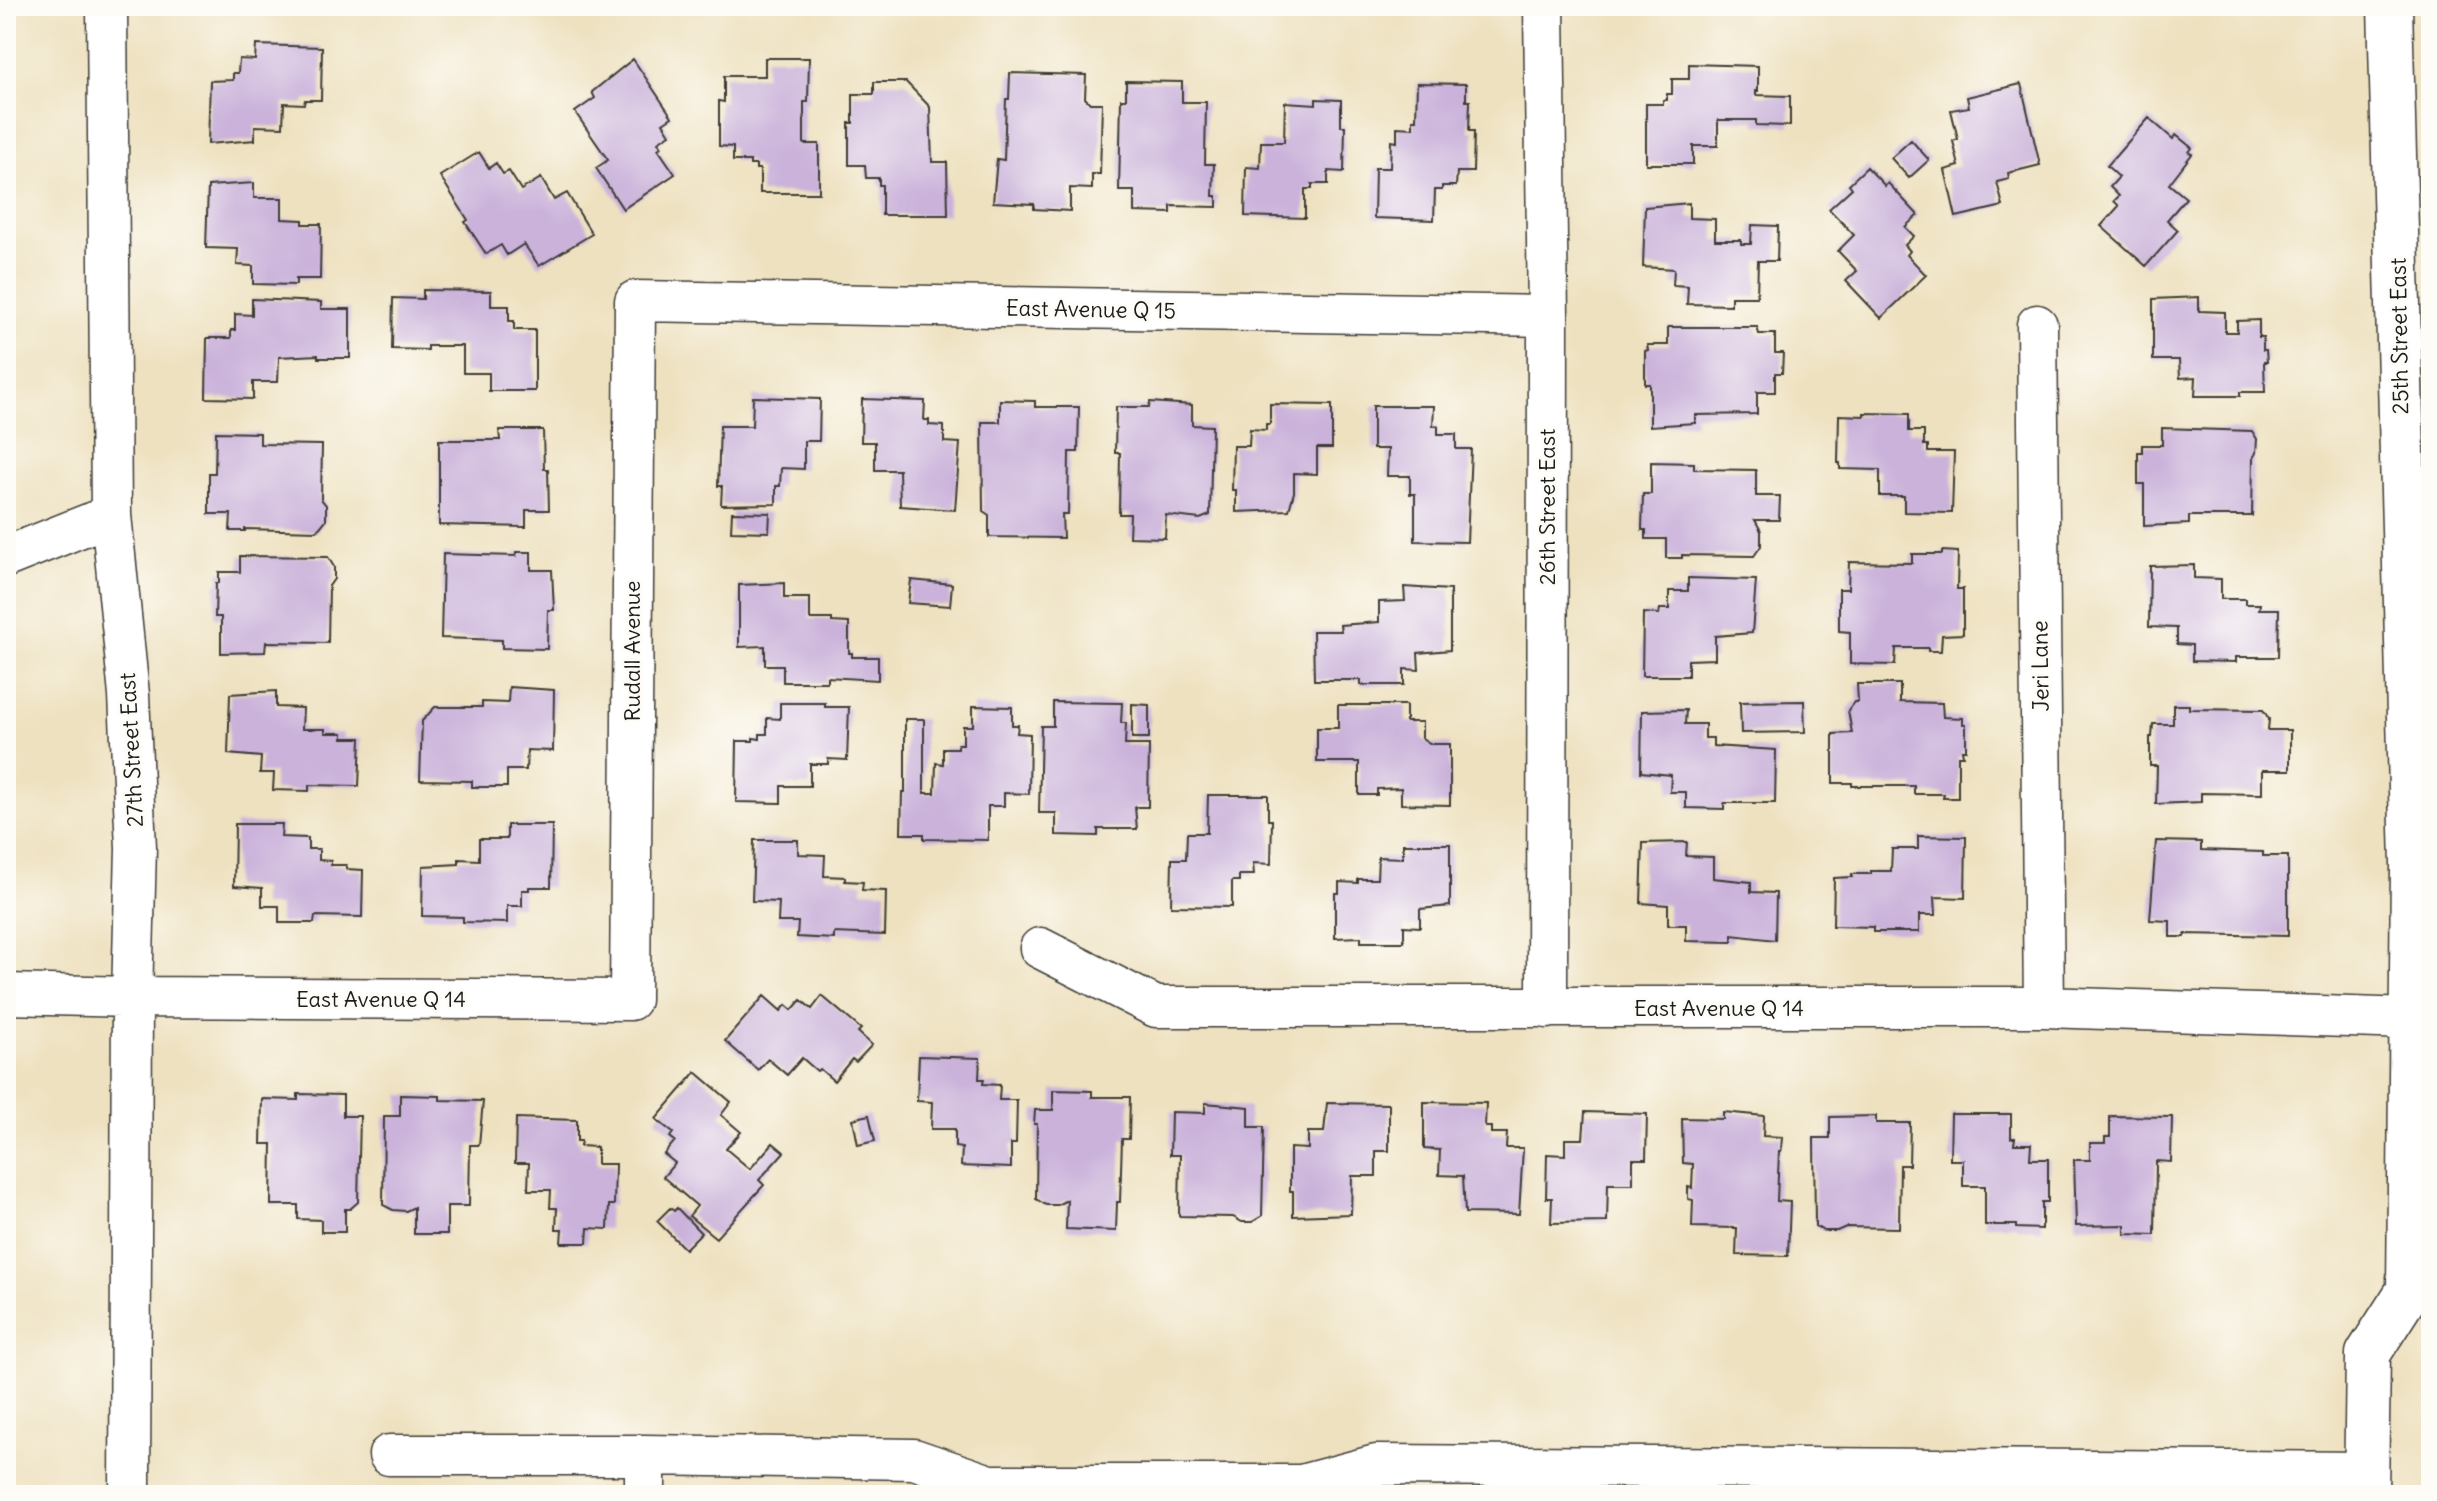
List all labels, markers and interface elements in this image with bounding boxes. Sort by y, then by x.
street label: 25th Street East [2384,257,2414,415]
street label: East Avenue Q 15 [1006,294,1176,324]
street label: 26th Street East [1533,429,1561,585]
street label: Rudall Avenue [618,581,646,721]
street label: Jeri Lane [2025,620,2055,712]
street label: 27th Street East [113,672,149,828]
street label: East Avenue Q 14 [296,985,466,1013]
street label: East Avenue Q 14 [1634,994,1804,1022]

